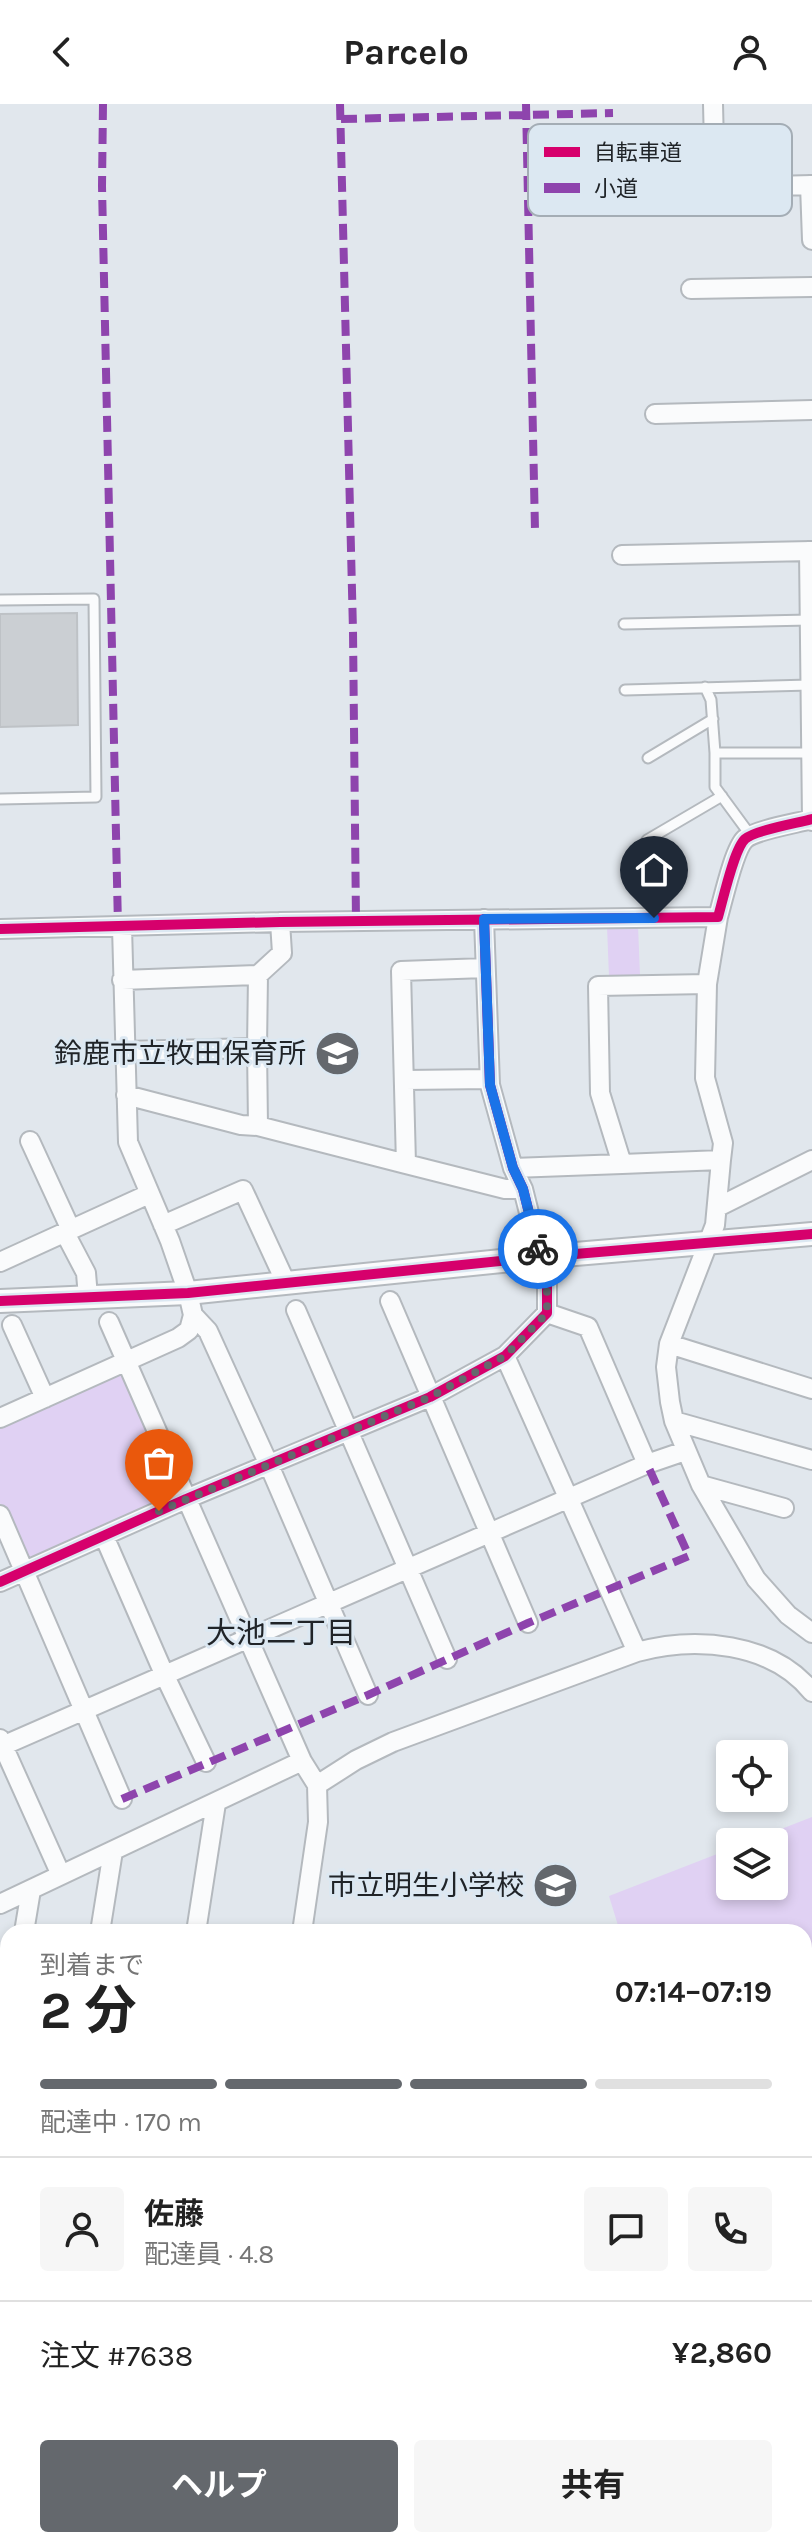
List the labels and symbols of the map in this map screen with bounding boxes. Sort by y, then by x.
legend [528,124,792,216]
text: 自転車道 [594,140,682,166]
text: 小道 [594,176,638,202]
pin [620,836,688,918]
school or university icon: 鈴鹿市立牧田保育所 [313,1029,361,1077]
place label: 鈴鹿市立牧田保育所 [54,1037,306,1070]
courier [498,1209,578,1289]
pin [125,1429,193,1511]
district label: 大池二丁目 [206,1615,356,1651]
school or university icon: 市立明生小学校 [531,1861,579,1909]
place label: 市立明生小学校 [328,1869,524,1902]

